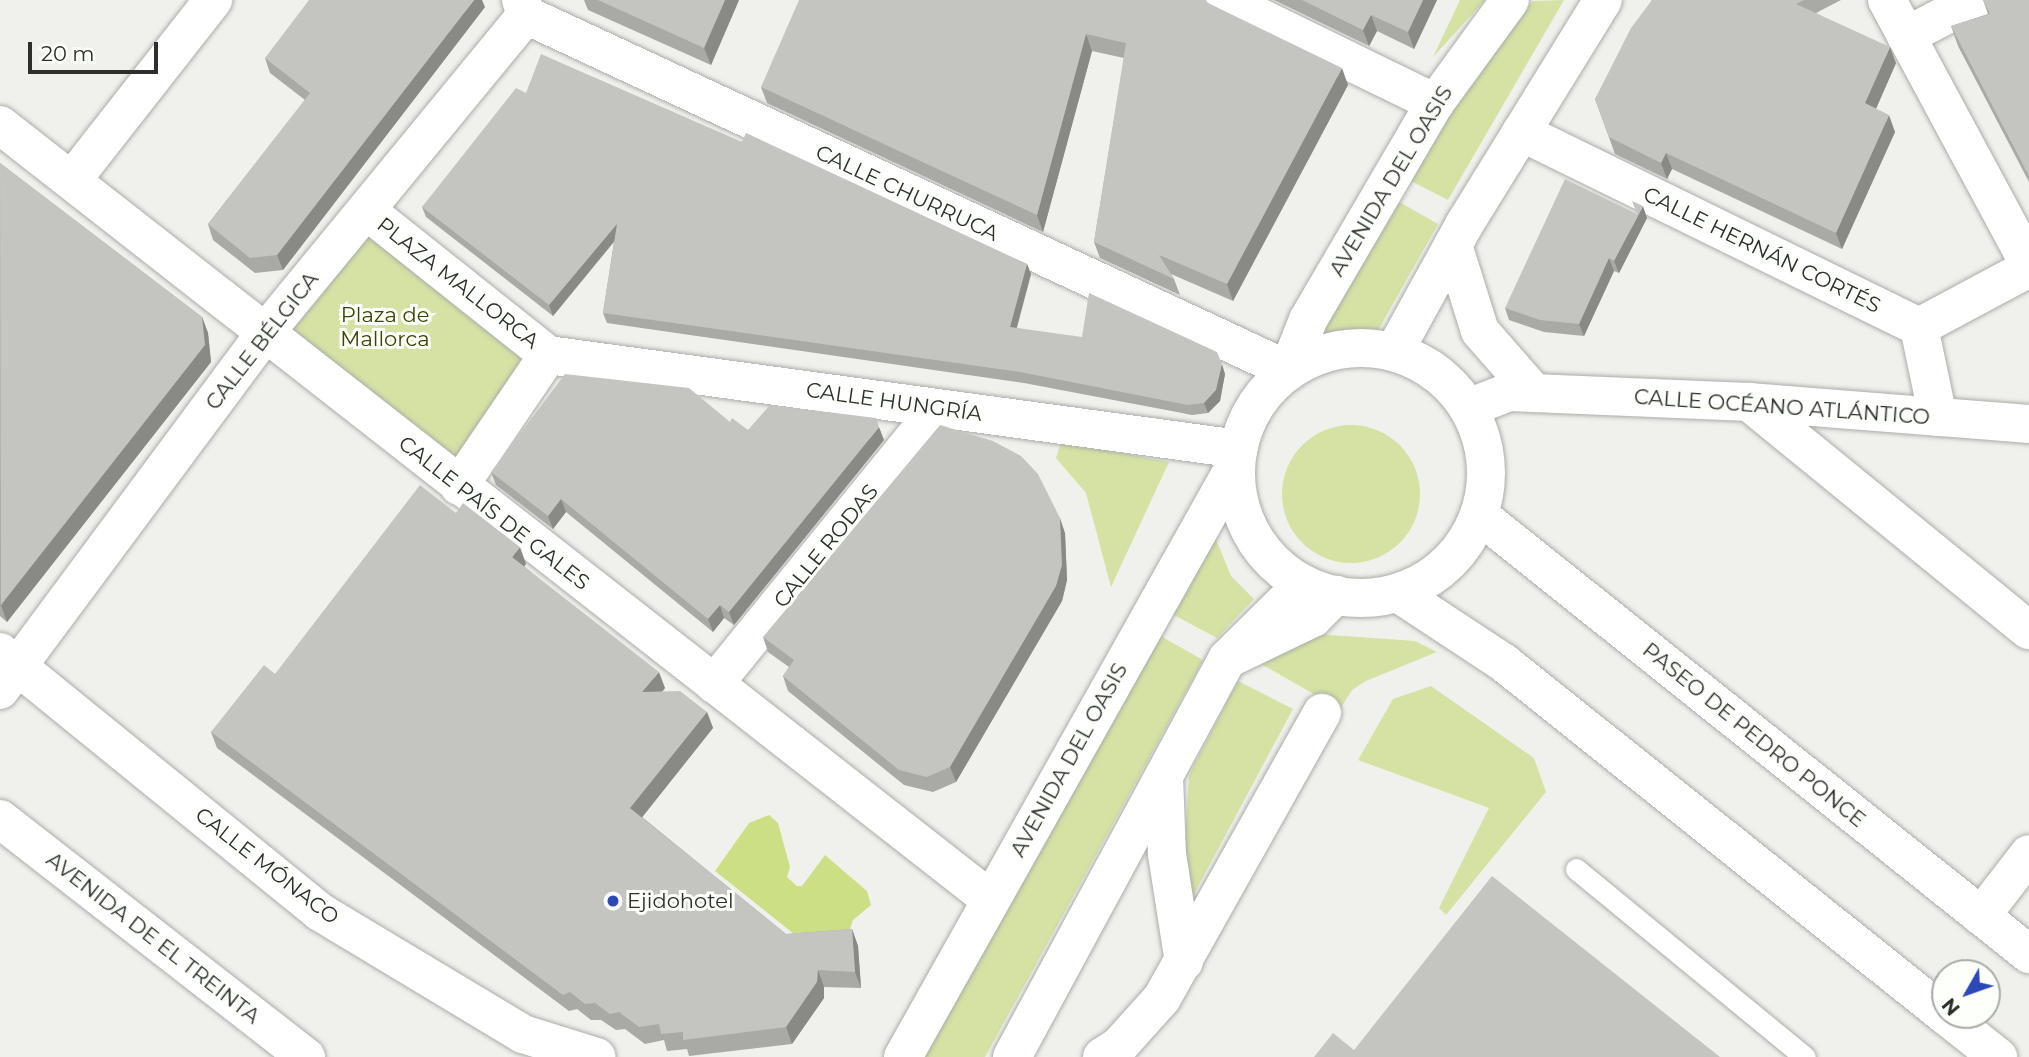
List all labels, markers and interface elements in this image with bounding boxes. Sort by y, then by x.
scale bar [32,28,161,72]
text: 20 m [41,41,95,66]
street label: AVENIDA DEL OASIS [1324,81,1458,281]
street label: CALLE CHURRUCA [811,140,1003,246]
street label: CALLE HERNÁN CORTÉS [1639,182,1885,318]
street label: PLAZA MALLORCA [372,212,544,354]
street label: CALLE BÉLGICA [200,267,324,415]
park label: Plaza de Mallorca [340,302,430,352]
street label: CALLE HUNGRÍA [804,377,984,427]
street label: CALLE OCÉANO ATLÁNTICO [1633,384,1931,430]
street label: CALLE PAÍS DE GALES [394,431,594,595]
street label: CALLE RODAS [768,479,884,613]
street label: PASEO DE PEDRO PONCE [1638,637,1870,833]
street label: AVENIDA DEL OASIS [1005,659,1133,861]
street label: CALLE MÓNACO [190,802,344,930]
street label: AVENIDA DE EL TREINTA [41,847,265,1029]
place label: Ejidohotel [627,888,734,914]
marker: Ejidohotel [605,893,621,909]
north arrow [1931,959,2001,1029]
text: N [1937,993,1965,1020]

